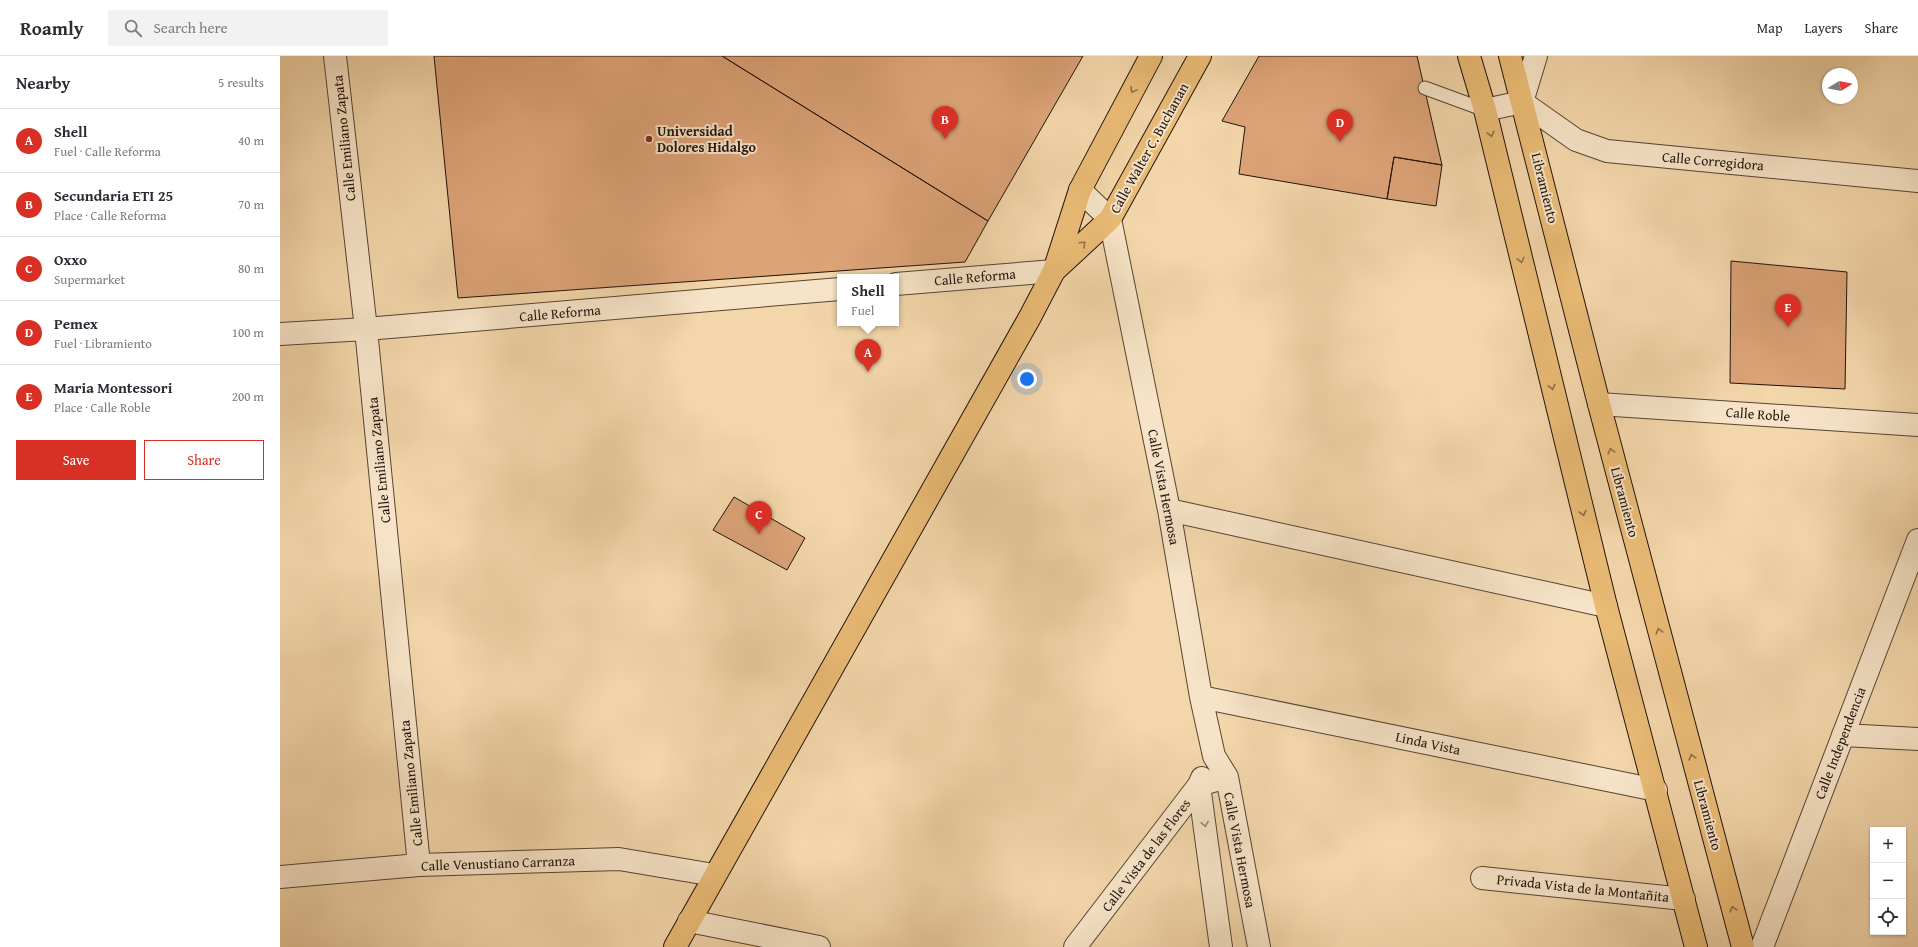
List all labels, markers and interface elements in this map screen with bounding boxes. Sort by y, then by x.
search box [108,10,388,46]
text: Roamly [20,14,84,42]
icon: search [122,17,144,39]
text: Search here [154,17,228,38]
text: Map [1757,18,1783,38]
text: Layers [1805,18,1843,38]
text: Share [1865,18,1898,38]
north arrow [1822,68,1858,104]
text: Nearby [16,70,70,95]
text: 5 results [218,73,264,92]
street label: Calle Emiliano Zapata [327,74,361,202]
street label: Calle Walter C. Buchanan [1105,79,1193,217]
one-way arrow [1130,86,1138,94]
pin: B [932,106,958,139]
pin: D [1327,109,1353,142]
text: Shell [54,121,87,142]
place label: Universidad Dolores Hidalgo [657,121,757,157]
one-way arrow [1486,130,1495,137]
text: A [25,131,33,150]
text: 40 m [238,131,264,150]
marker: Universidad Dolores Hidalgo [644,134,654,144]
text: Fuel · Calle Reforma [54,142,161,161]
street label: Calle Corregidora [1661,147,1765,175]
street label: Libramiento [1527,151,1563,225]
text: Secundaria ETI 25 [54,185,173,206]
text: B [25,195,33,214]
text: 70 m [238,195,264,214]
text: Place · Calle Reforma [54,206,167,225]
one-way arrow [1078,241,1086,249]
text: Oxxo [54,249,87,270]
one-way arrow [1517,257,1525,264]
text: C [25,259,33,278]
text: 80 m [238,259,264,278]
street label: Calle Reforma [933,263,1017,291]
text: Supermarket [54,270,125,289]
popup [837,274,899,326]
text: Shell [851,280,885,301]
pin: E [1775,294,1801,327]
street label: Calle Reforma [518,299,602,327]
text: Fuel [851,301,874,320]
text: Pemex [54,313,98,334]
text: D [25,323,33,342]
text: 100 m [232,323,264,342]
text: Fuel · Libramiento [54,334,152,353]
pin: A [855,339,881,372]
your location [1017,369,1037,389]
text: Maria Montessori [54,377,172,398]
one-way arrow [1547,384,1555,390]
text: E [26,387,32,406]
text: 200 m [232,387,264,406]
street label: Calle Emiliano Zapata [362,396,396,524]
text: Place · Calle Roble [54,398,151,417]
street label: Calle Roble [1725,402,1791,426]
street label: Calle Vista Hermosa [1143,427,1185,547]
button: Save [16,440,136,480]
button: Share [144,440,264,480]
one-way arrow [1608,448,1616,454]
street label: Libramiento [1606,465,1644,539]
pin: C [746,501,772,534]
one-way arrow [1578,509,1587,516]
one-way arrow [1655,628,1664,635]
street label: Calle Independencia [1809,684,1871,802]
street label: Calle Emiliano Zapata [394,719,428,847]
street label: Linda Vista [1394,726,1463,760]
one-way arrow [1688,753,1697,760]
street label: Libramiento [1689,778,1727,852]
street label: Calle Vista Hermosa [1219,790,1261,910]
street label: Calle Vista de las Flores [1097,794,1195,916]
one-way arrow [1200,820,1209,827]
map controls [1870,827,1906,935]
button: + [1870,827,1906,863]
street label: Calle Venustiano Carranza [421,850,576,876]
button: − [1870,863,1906,899]
street label: Privada Vista de la Montañita [1496,869,1671,907]
button: locate [1870,899,1906,935]
one-way arrow [1729,906,1737,913]

